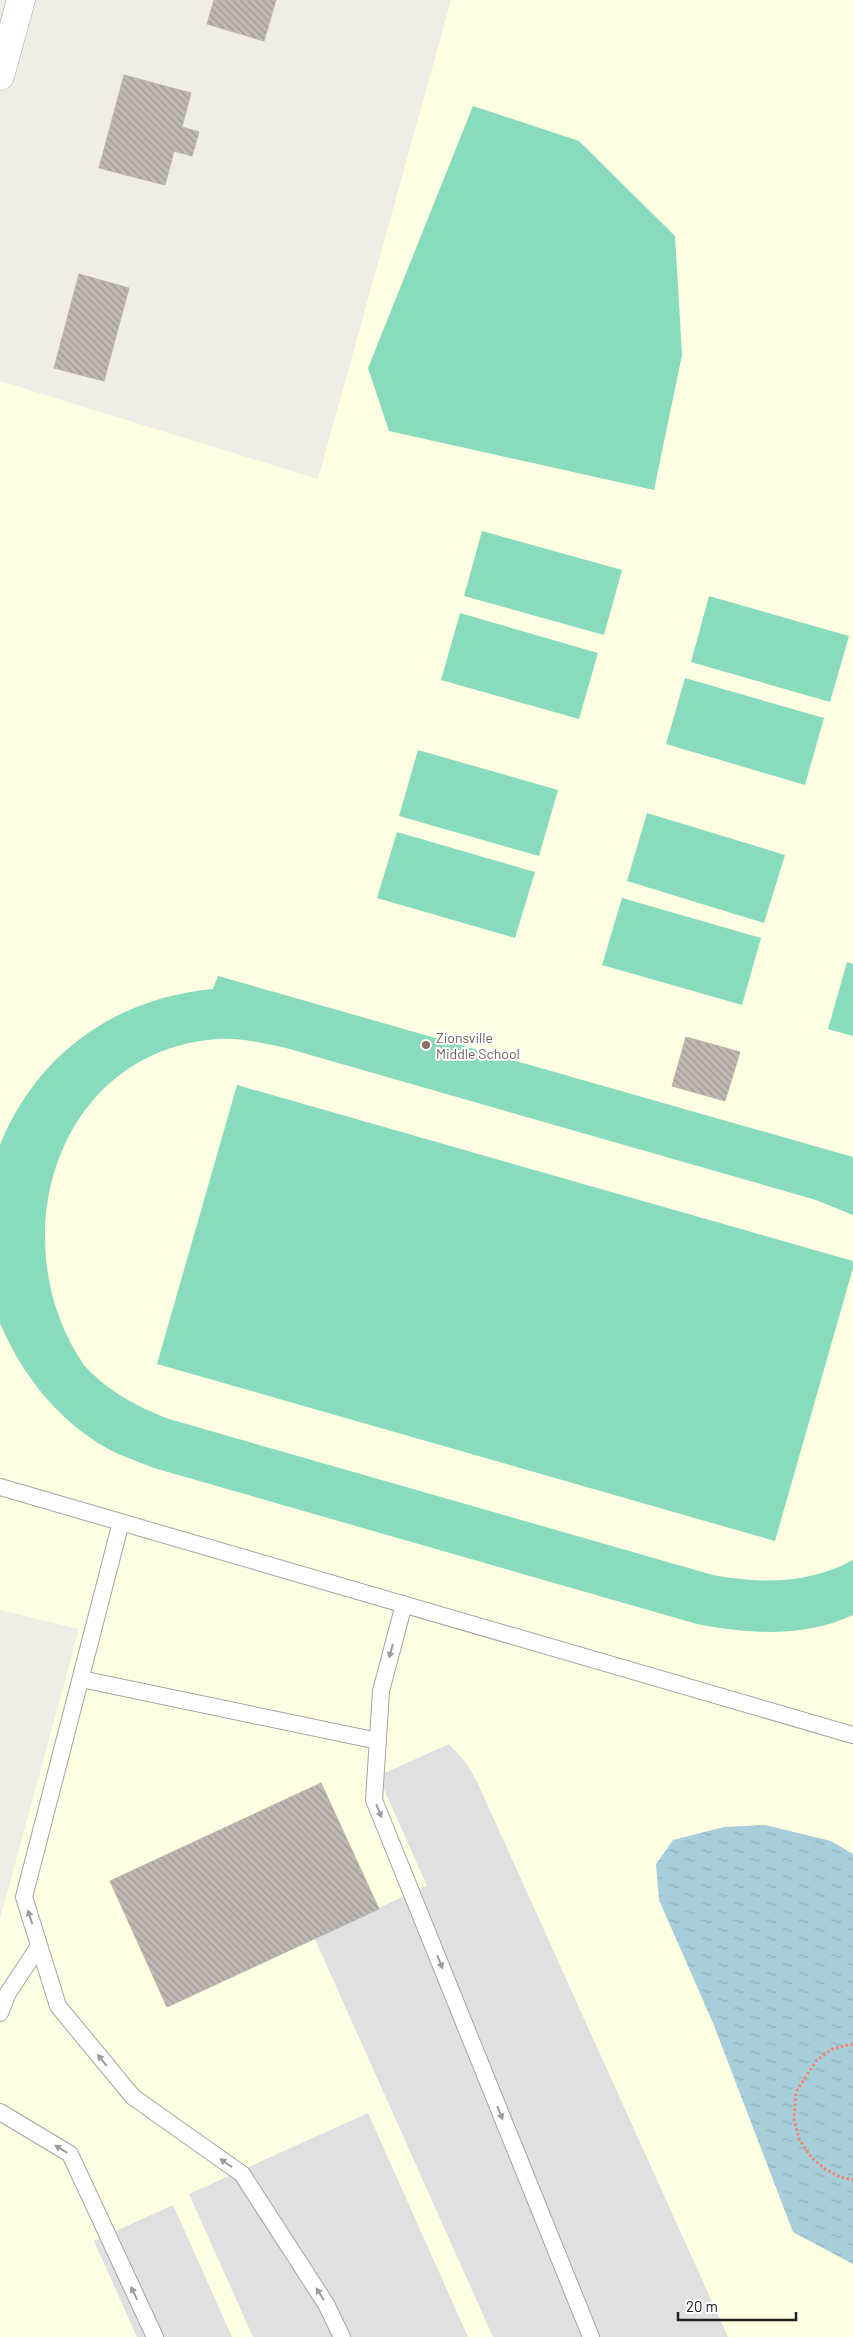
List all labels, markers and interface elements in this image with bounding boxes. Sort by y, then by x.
place label: Zionsville Middle School [436,1029,520,1062]
marker: Zionsville Middle School [420,1039,432,1051]
one-way arrow [387,1644,395,1659]
one-way arrow [376,1804,383,1819]
one-way arrow [26,1909,34,1924]
one-way arrow [436,1955,444,1969]
one-way arrow [97,2053,108,2066]
one-way arrow [496,2106,504,2121]
one-way arrow [55,2145,68,2154]
one-way arrow [219,2158,233,2168]
one-way arrow [130,2286,138,2300]
one-way arrow [315,2287,325,2300]
scale bar [678,2290,796,2322]
text: 20 m [686,2297,718,2315]

